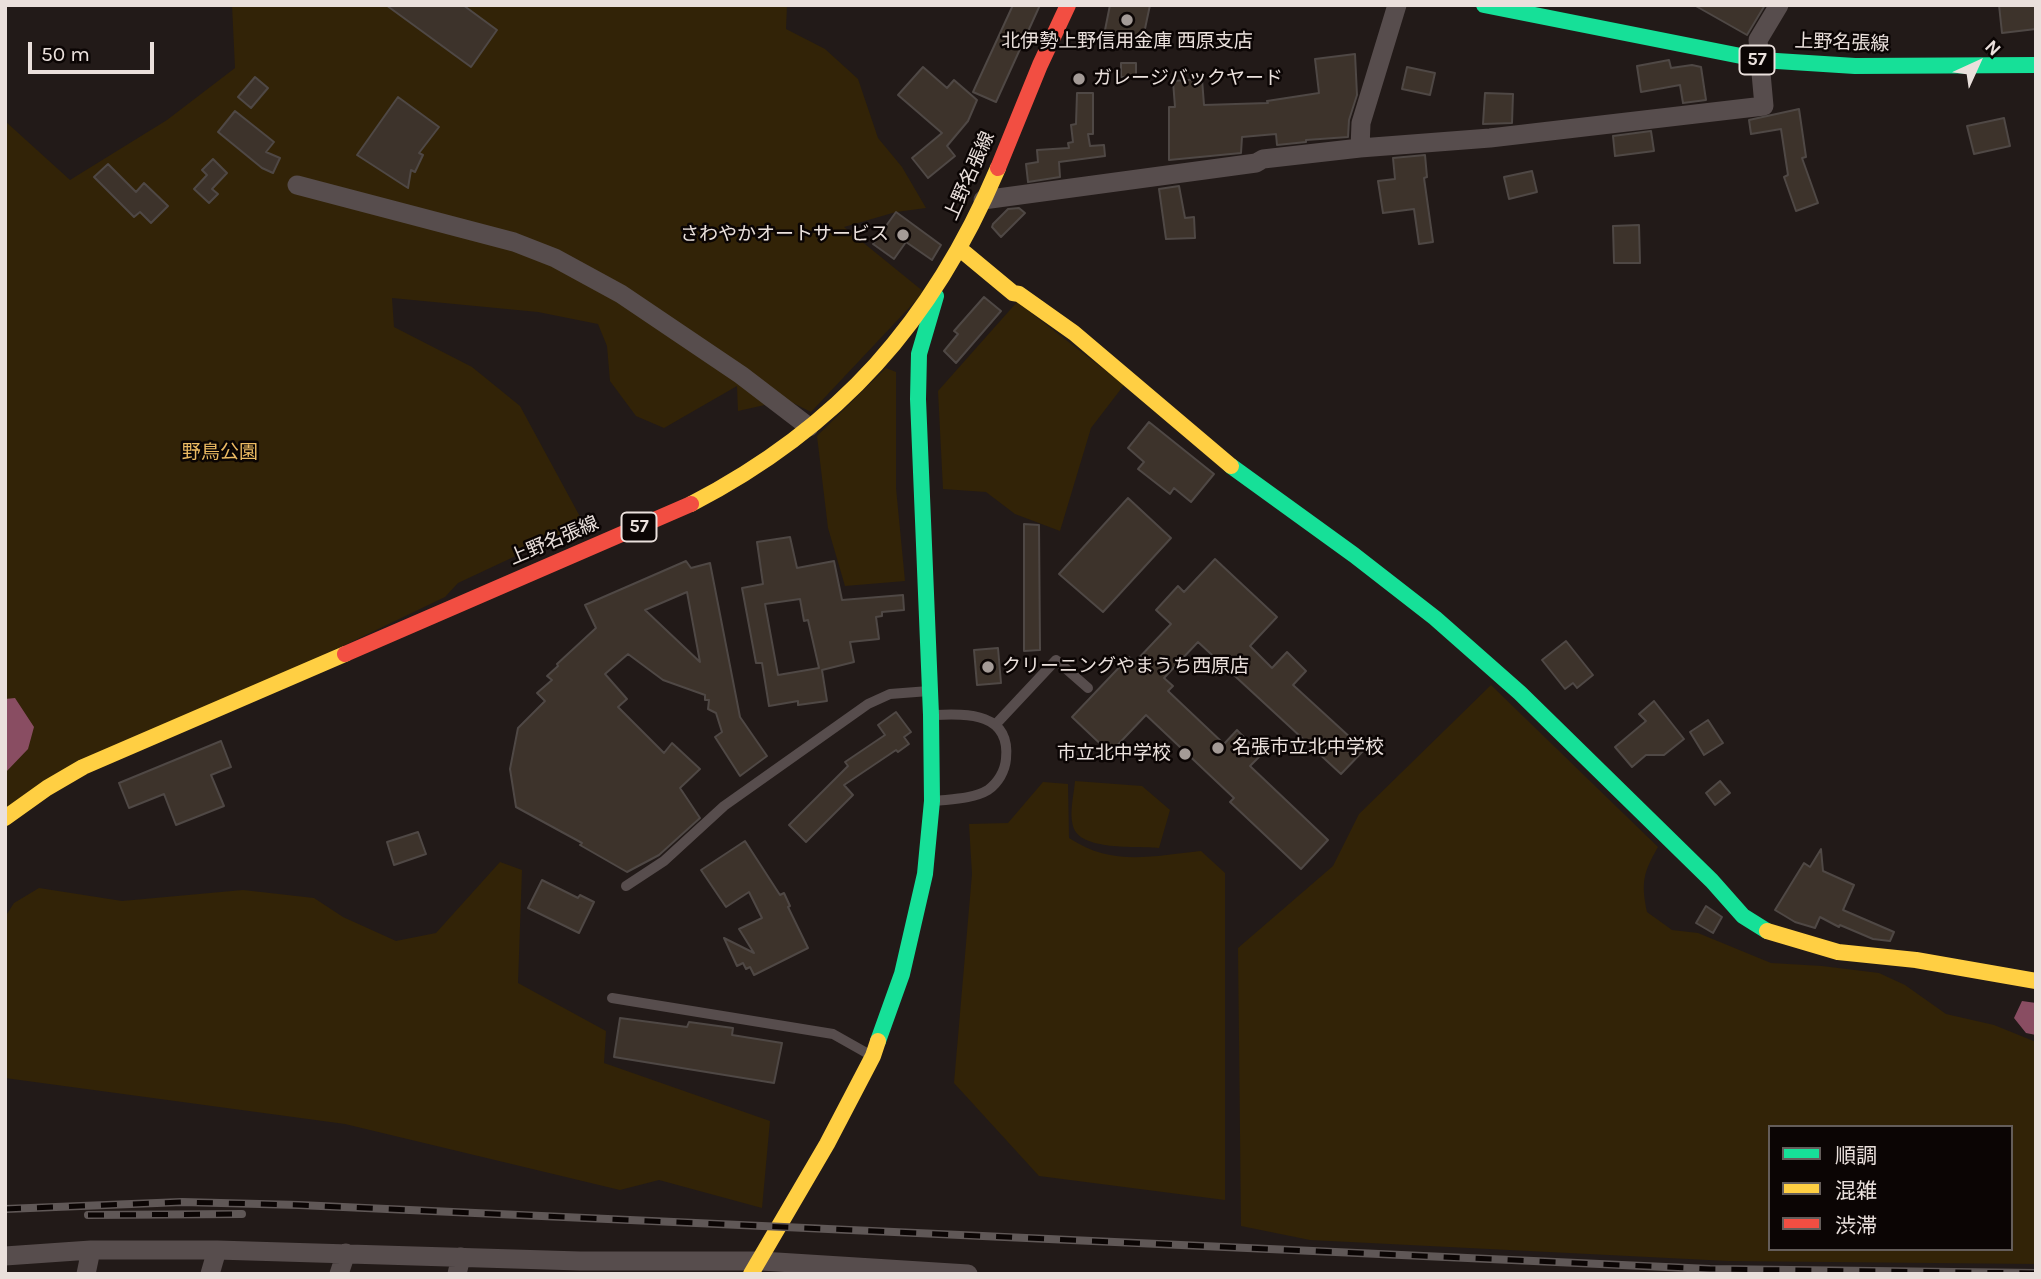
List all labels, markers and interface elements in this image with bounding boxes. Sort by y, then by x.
marker: 北伊勢上野信用金庫 西原支店 [1119,12,1135,28]
scale bar [32,28,158,72]
north arrow [1943,28,2013,98]
street label: 上野名張線 [1794,30,1890,56]
place label: 北伊勢上野信用金庫 西原支店 [1001,31,1253,53]
text: N [1980,36,2005,61]
text: 50 m [41,42,90,66]
road number: 57 [1740,46,1774,74]
place label: ガレージバックヤード [1093,68,1283,90]
marker: ガレージバックヤード [1071,71,1087,87]
street label: 上野名張線 [940,128,1000,224]
place label: さわやかオートサービス [680,224,889,246]
marker: さわやかオートサービス [895,227,911,243]
park label: 野鳥公園 [182,442,258,464]
street label: 上野名張線 [506,512,602,570]
road number: 57 [622,512,656,542]
place label: クリーニングやまうち西原店 [1002,656,1249,678]
marker: クリーニングやまうち西原店 [980,659,996,675]
place label: 名張市立北中学校 [1232,737,1384,759]
marker: 名張市立北中学校 [1210,740,1226,756]
place label: 市立北中学校 [1057,743,1171,765]
marker: 市立北中学校 [1177,746,1193,762]
legend [1768,1125,2013,1251]
text: 順調 [1835,1144,1877,1168]
text: 混雑 [1835,1179,1877,1203]
text: 渋滞 [1835,1214,1877,1238]

